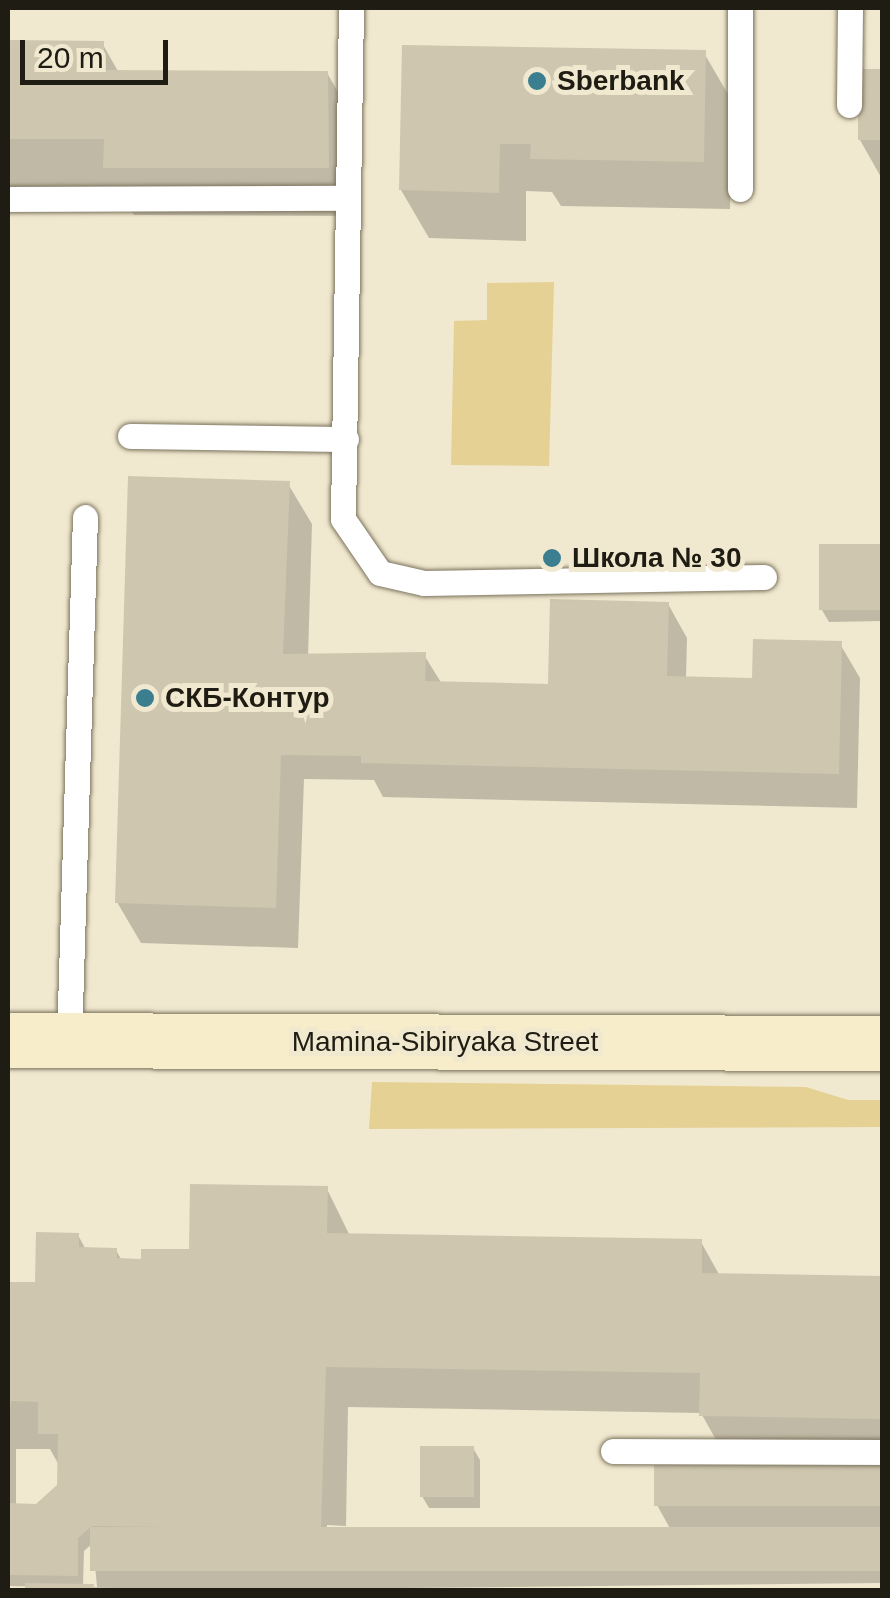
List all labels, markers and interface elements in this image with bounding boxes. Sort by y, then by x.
scale bar [25,20,172,82]
text: 20 m [37,41,104,74]
place label: Sberbank [557,64,685,98]
marker: Sberbank [526,70,548,92]
place label: Школа № 30 [572,541,741,575]
marker: Школа № 30 [541,547,563,569]
place label: СКБ-Контур [165,681,330,715]
marker: СКБ-Контур [134,687,156,709]
street label: Mamina-Sibiryaka Street [292,1025,598,1059]

